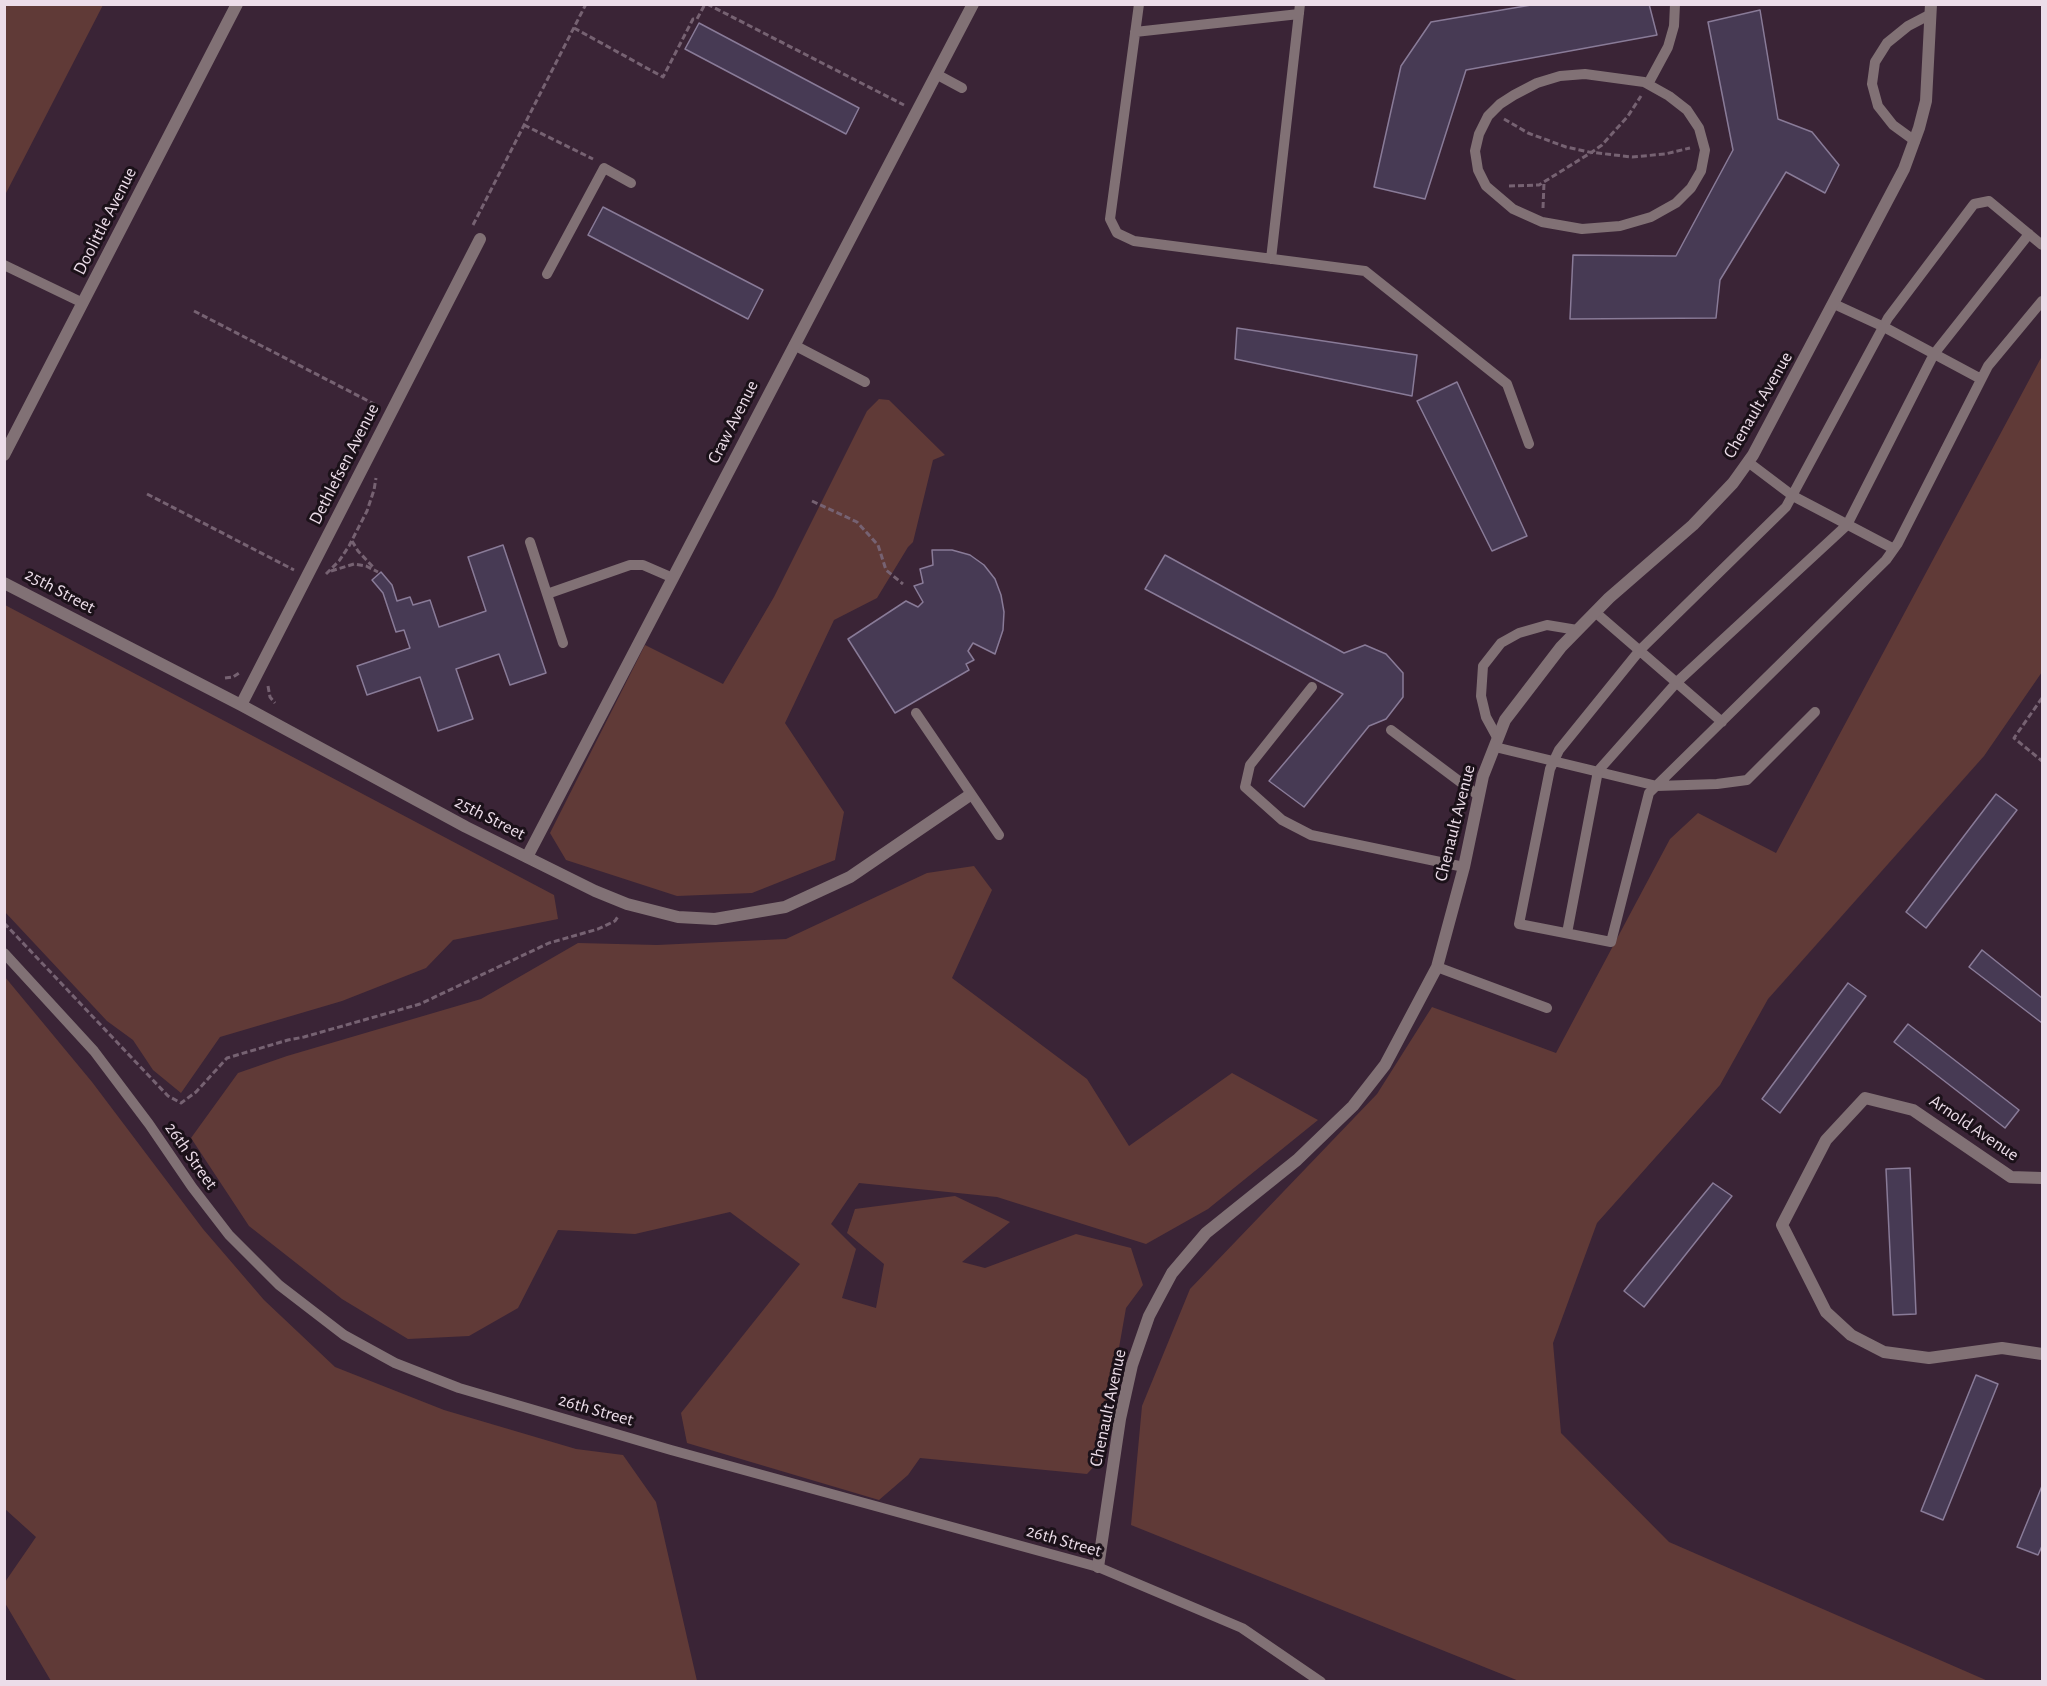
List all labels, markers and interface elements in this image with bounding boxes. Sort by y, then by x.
street label: Doolittle Avenue [69,164,141,278]
street label: Chenault Avenue [1719,348,1797,462]
street label: Craw Avenue [703,377,763,467]
street label: Dethlefsen Avenue [304,400,384,528]
street label: 25th Street [21,564,99,618]
street label: Chenault Avenue [1430,762,1480,884]
street label: 25th Street [451,791,529,845]
street label: Arnold Avenue [1925,1090,2023,1166]
street label: 26th Street [160,1118,222,1194]
street label: Chenault Avenue [1085,1347,1131,1469]
street label: 26th Street [556,1389,636,1431]
street label: 26th Street [1024,1520,1104,1562]

